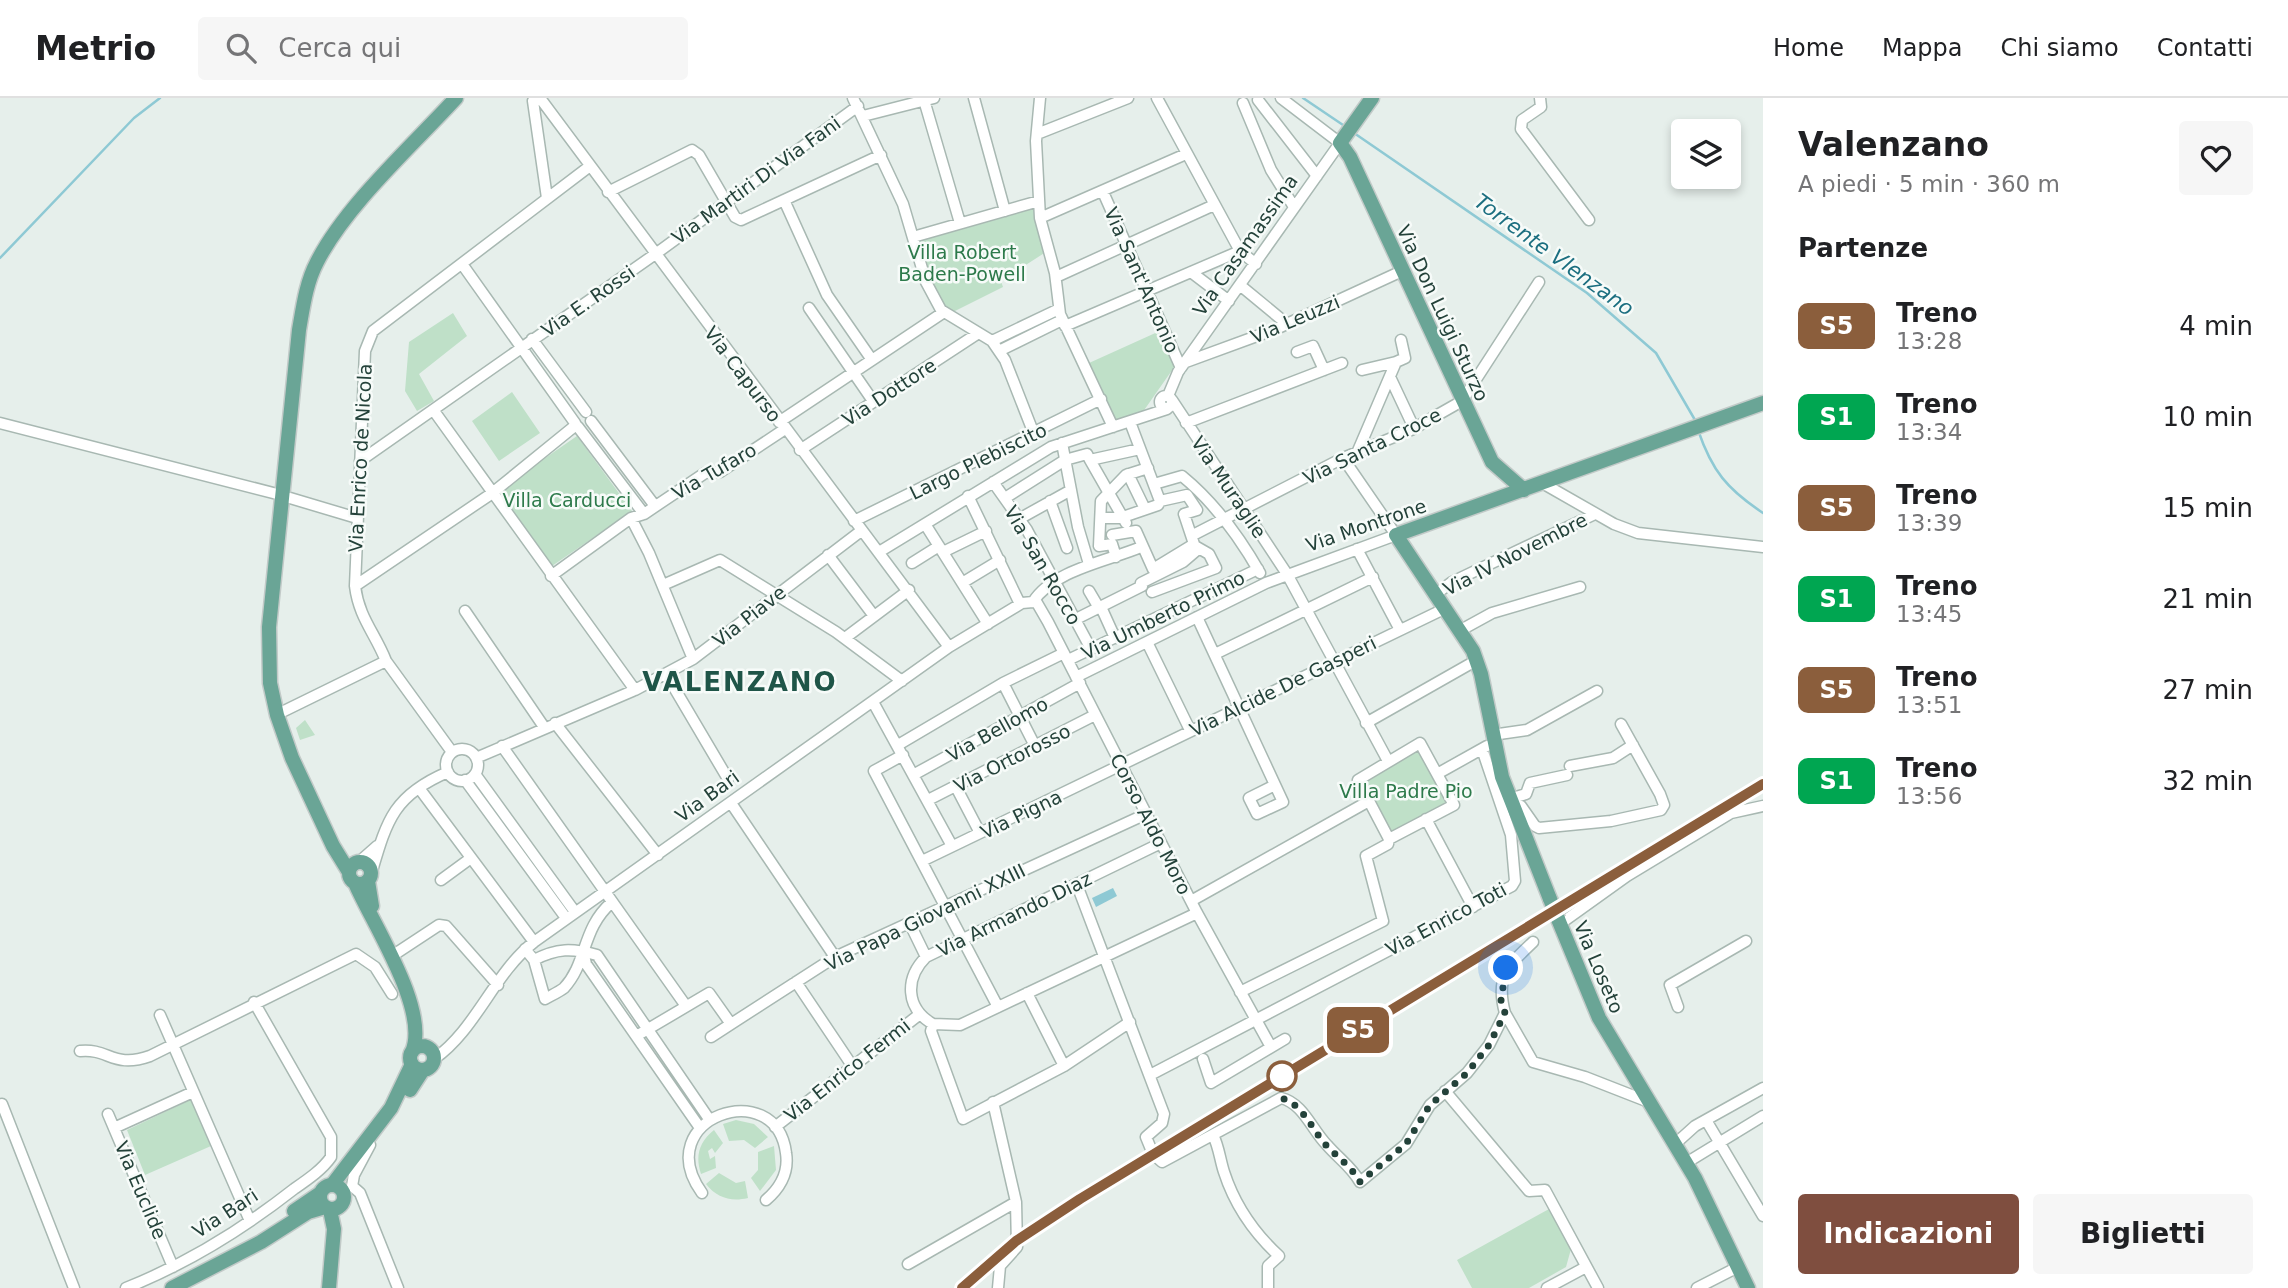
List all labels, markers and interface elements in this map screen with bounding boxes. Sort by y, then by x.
search box [198,17,688,80]
text: Metrio [35,29,156,68]
icon: search [222,29,260,67]
text: Cerca qui [278,33,401,63]
text: Home [1773,34,1844,62]
text: Mappa [1882,34,1963,62]
text: Chi siamo [2001,34,2119,62]
text: Contatti [2157,34,2253,62]
street label: Via Martiri Di Via Fani [667,111,845,249]
map controls [1671,119,1741,189]
button: layers [1671,119,1741,189]
button: heart [2179,121,2253,195]
text: Valenzano [1798,125,1989,164]
street label: Via Casamassima [1188,170,1302,320]
text: A piedi · 5 min · 360 m [1798,171,2060,197]
water label: Torrente Vlenzano [1470,189,1638,321]
street label: Via Sant'Antonio [1100,204,1184,356]
street label: Via Don Luigi Sturzo [1393,221,1493,405]
text: Partenze [1798,233,1928,263]
park label: Villa Robert Baden-Powell [898,241,1026,285]
street label: Via E. Rossi [537,261,639,341]
street label: Via Leuzzi [1247,290,1343,348]
text: Treno [1896,298,1978,328]
text: 4 min [2179,311,2253,341]
text: S5 [1820,312,1853,340]
street label: Via Capurso [700,322,786,426]
text: 13:28 [1896,328,1962,354]
street label: Via Dottore [838,354,940,430]
street label: Via Enrico de Nicola [344,363,376,553]
text: Treno [1896,389,1978,419]
text: 10 min [2163,402,2253,432]
street label: Via Santa Croce [1299,403,1445,489]
text: S1 [1820,403,1853,431]
street label: Largo Plebiscito [906,418,1050,504]
text: 13:34 [1896,419,1962,445]
street label: Via Muraglie [1187,432,1271,542]
street label: Via Tufaro [668,438,760,504]
text: Treno [1896,480,1978,510]
park label: Villa Carducci [503,489,631,511]
text: 15 min [2163,493,2253,523]
street label: Via Montrone [1303,494,1429,556]
text: S5 [1820,494,1853,522]
street label: Via San Rocco [1000,502,1086,628]
street label: Via IV Novembre [1439,508,1591,600]
text: 13:39 [1896,510,1962,536]
street label: Via Umberto Primo [1078,566,1248,664]
text: Treno [1896,571,1978,601]
street label: Via Piave [708,581,790,651]
text: 21 min [2163,584,2253,614]
text: S1 [1820,585,1853,613]
text: 13:45 [1896,601,1962,627]
street label: Via Alcide De Gasperi [1186,631,1380,741]
text: Treno [1896,662,1978,692]
district label: VALENZANO [642,667,838,697]
text: 27 min [2163,675,2253,705]
text: S5 [1820,676,1853,704]
street label: Via Bellomo [942,692,1052,766]
text: 13:51 [1896,692,1962,718]
street label: Via Ortorosso [950,719,1074,797]
street label: Corso Aldo Moro [1106,750,1196,898]
text: Treno [1896,753,1978,783]
street label: Via Bari [671,766,743,826]
text: 32 min [2163,766,2253,796]
text: S1 [1820,767,1853,795]
park label: Villa Padre Pio [1339,780,1473,802]
text: 13:56 [1896,783,1962,809]
street label: Via Pigna [977,785,1065,843]
street label: Via Papa Giovanni XXIII [821,859,1029,975]
street label: Via Armando Diaz [933,867,1095,961]
street label: Via Enrico Toti [1382,878,1510,960]
street label: Via Loseto [1570,918,1628,1016]
your location [1488,950,1523,985]
line badge: S5 [1326,1007,1390,1053]
street label: Via Enrico Fermi [780,1014,914,1126]
text: S5 [1341,1016,1375,1044]
unlabelled marker [1267,1061,1297,1091]
street label: Via Euclide [110,1138,172,1242]
street label: Via Bari [188,1184,262,1242]
button: Indicazioni [1798,1194,2019,1274]
button: Biglietti [2033,1194,2253,1274]

